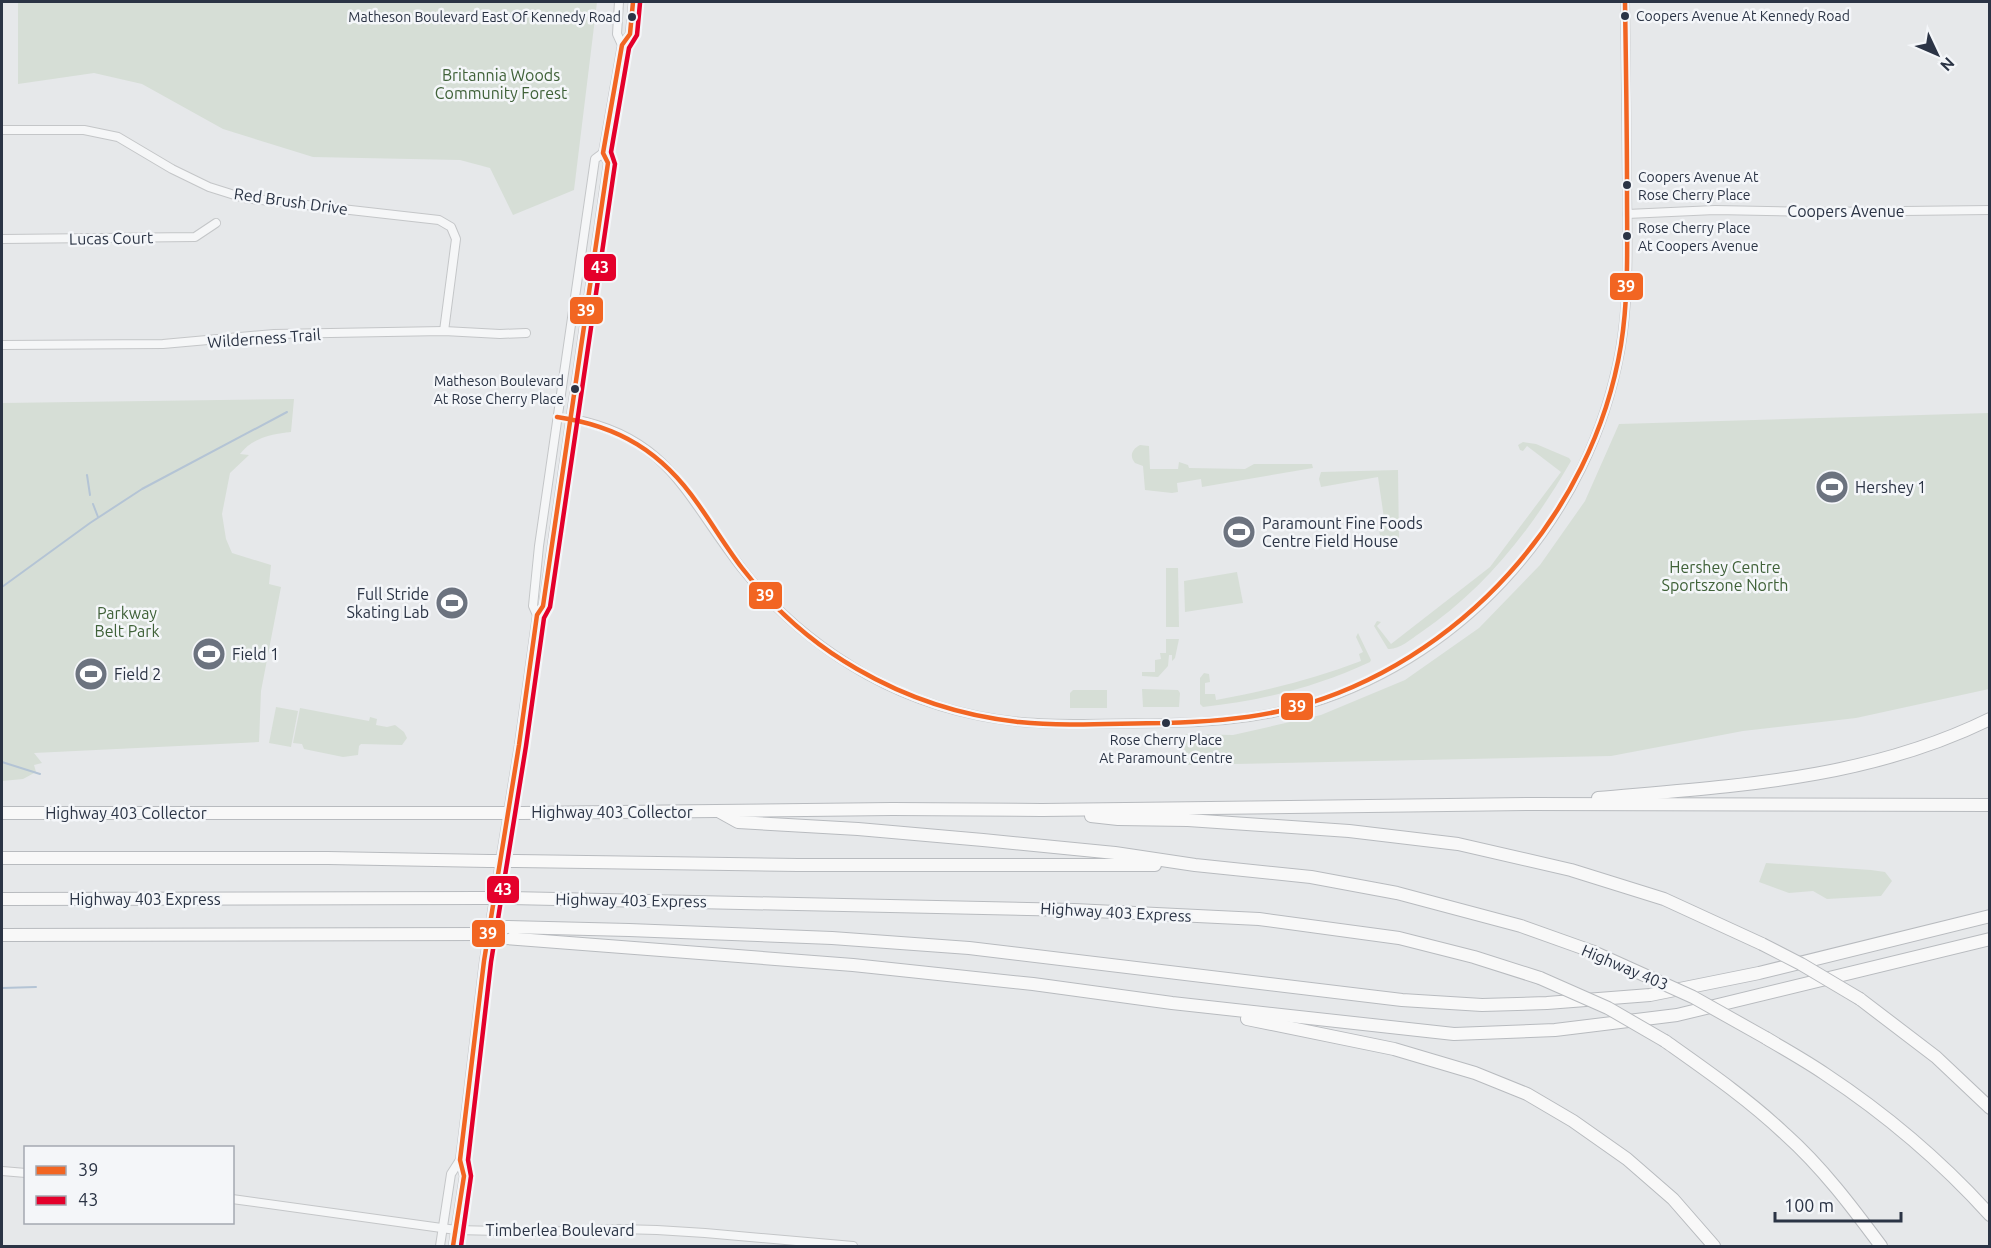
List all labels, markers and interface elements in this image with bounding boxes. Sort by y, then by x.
place label: Coopers Avenue At Kennedy Road [1636,8,1850,24]
place label: Matheson Boulevard East Of Kennedy Road [348,9,621,25]
marker: Coopers Avenue At Kennedy Road [1619,10,1631,22]
marker: Matheson Boulevard East Of Kennedy Road [626,11,638,23]
north arrow [1907,24,1967,84]
text: N [1937,54,1958,75]
park label: Britannia Woods Community Forest [435,66,568,102]
place label: Coopers Avenue At Rose Cherry Place [1638,169,1759,203]
marker: Coopers Avenue At Rose Cherry Place [1621,179,1633,191]
street label: Red Brush Drive [233,184,349,218]
street label: Coopers Avenue [1787,202,1905,220]
place label: Rose Cherry Place At Coopers Avenue [1638,220,1758,254]
street label: Lucas Court [69,228,154,248]
marker: Rose Cherry Place At Coopers Avenue [1621,230,1633,242]
line badge: 43 [583,253,617,282]
text: 43 [591,258,609,276]
line badge: 39 [1609,272,1644,301]
text: 39 [1617,277,1635,295]
line badge: 39 [569,296,604,325]
text: 39 [577,301,595,319]
street label: Wilderness Trail [207,325,321,351]
place label: Matheson Boulevard At Rose Cherry Place [434,373,564,407]
marker: Matheson Boulevard At Rose Cherry Place [569,383,581,395]
sports icon: Hershey 1 [1814,469,1850,505]
place label: Hershey 1 [1855,478,1926,496]
sports icon: Paramount Fine Foods Centre Field House [1221,514,1257,550]
place label: Paramount Fine Foods Centre Field House [1262,514,1423,550]
park label: Hershey Centre Sportszone North [1662,558,1788,594]
line badge: 39 [748,581,783,610]
place label: Full Stride Skating Lab [346,585,429,621]
sports icon: Full Stride Skating Lab [434,585,470,621]
text: 39 [756,586,774,604]
park label: Parkway Belt Park [95,604,159,640]
sports icon: Field 1 [191,636,227,672]
place label: Field 1 [232,645,279,663]
sports icon: Field 2 [73,656,109,692]
place label: Field 2 [114,665,161,683]
line badge: 39 [1280,692,1314,721]
text: 39 [1288,697,1306,715]
marker: Rose Cherry Place At Paramount Centre [1160,717,1172,729]
place label: Rose Cherry Place At Paramount Centre [1099,732,1233,766]
street label: Highway 403 Collector [531,803,693,821]
street label: Highway 403 Collector [45,804,207,822]
line badge: 43 [486,875,520,904]
text: 43 [494,880,512,898]
street label: Highway 403 Express [69,890,221,908]
street label: Highway 403 Express [555,890,707,910]
street label: Highway 403 Express [1040,899,1192,925]
line badge: 39 [471,919,506,948]
text: 39 [479,924,497,942]
street label: Highway 403 [1579,941,1671,993]
legend [24,1146,234,1224]
text: 39 [78,1159,98,1179]
scale bar [1775,1185,1901,1223]
text: 43 [78,1189,98,1209]
text: 100 m [1784,1195,1834,1215]
street label: Timberlea Boulevard [485,1221,635,1239]

